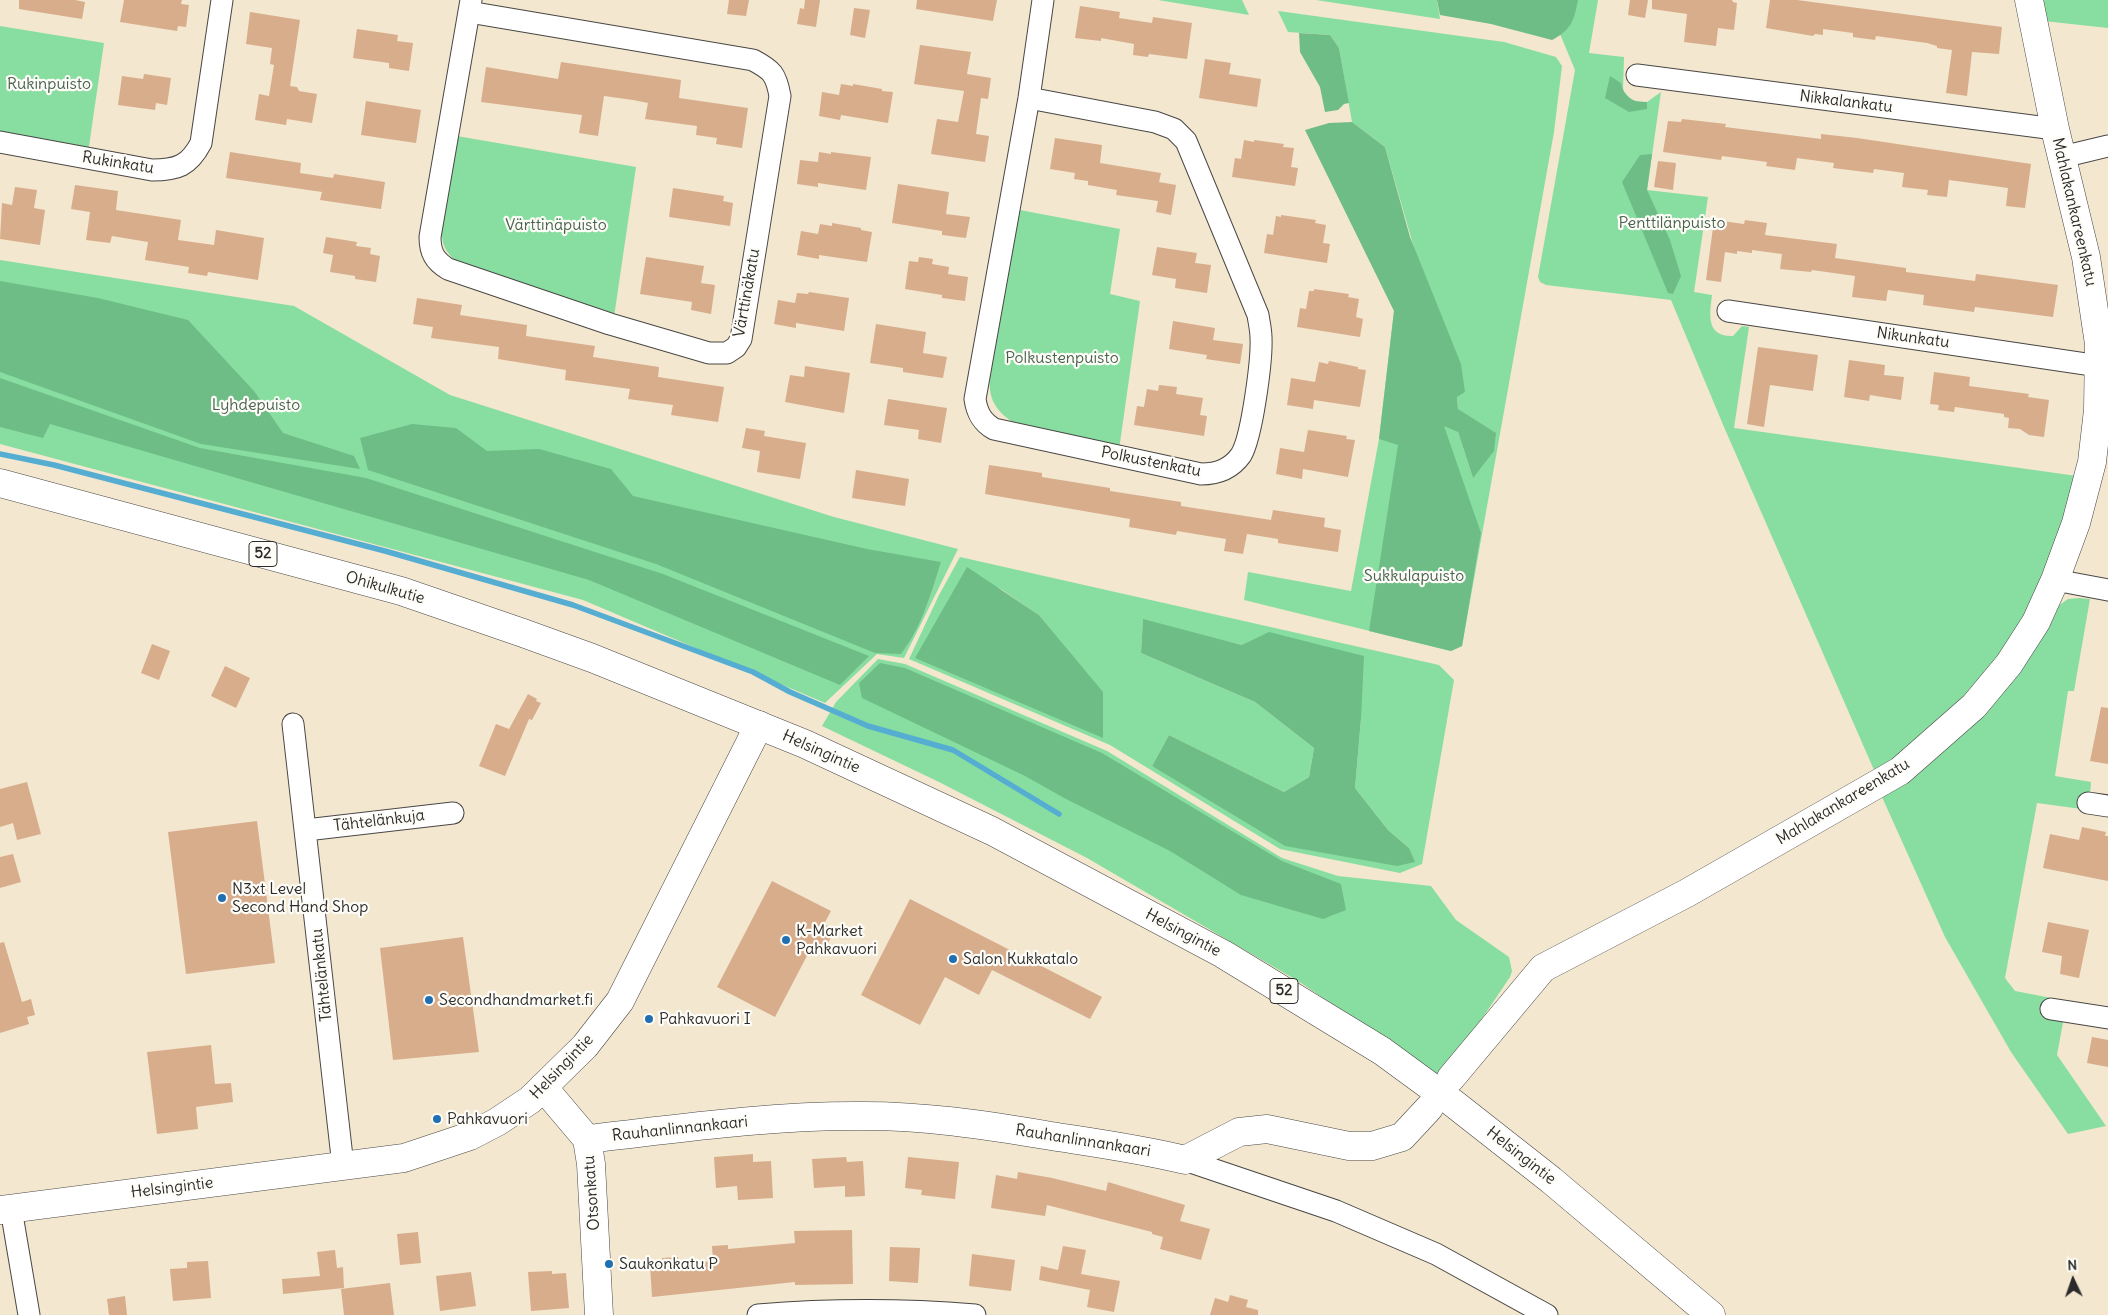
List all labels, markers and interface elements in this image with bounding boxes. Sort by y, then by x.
park label: Rukinpuisto [7,74,91,94]
street label: Nikkalankatu [1798,87,1894,117]
street label: Mahlakankareenkatu [2048,136,2100,288]
street label: Rukinkatu [81,148,155,178]
park label: Penttilänpuisto [1619,213,1725,233]
park label: Värttinäpuisto [505,215,607,235]
street label: Värttinäkatu [730,247,764,339]
street label: Nikunkatu [1875,323,1951,353]
park label: Polkustenpuisto [1005,348,1119,368]
park label: Lyhdepuisto [212,395,300,415]
street label: Polkustenkatu [1099,443,1203,481]
road number: 52 [249,542,277,566]
park label: Sukkulapuisto [1364,566,1464,586]
street label: Ohikulkutie [343,568,427,608]
street label: Helsingintie [779,726,863,778]
street label: Mahlakankareenkatu [1773,755,1913,849]
street label: Tähtelänkuja [332,806,426,836]
place label: N3xt Level Second Hand Shop [232,879,368,917]
marker: N3xt Level Second Hand Shop [216,892,228,904]
street label: Helsingintie [1142,905,1224,961]
place label: K-Market Pahkavuori [796,921,877,959]
street label: Tähtelänkatu [308,928,336,1022]
marker: K-Market Pahkavuori [780,934,792,946]
place label: Salon Kukkatalo [963,949,1078,969]
marker: Salon Kukkatalo [947,953,959,965]
road number: 52 [1270,978,1298,1004]
place label: Secondhandmarket.fi [439,990,593,1010]
marker: Secondhandmarket.fi [423,994,435,1006]
place label: Pahkavuori I [659,1009,751,1029]
marker: Pahkavuori I [643,1013,655,1025]
street label: Helsingintie [526,1030,598,1104]
place label: Pahkavuori [447,1109,528,1129]
street label: Rauhanlinnankaari [611,1112,749,1146]
marker: Pahkavuori [431,1113,443,1125]
street label: Rauhanlinnankaari [1014,1121,1152,1161]
street label: Helsingintie [1482,1123,1560,1189]
street label: Otsonkatu [580,1155,604,1231]
street label: Helsingintie [130,1173,214,1203]
place label: Saukonkatu P [619,1254,718,1274]
north arrow [2048,1255,2098,1305]
text: N [2067,1256,2078,1274]
marker: Saukonkatu P [603,1258,615,1270]

